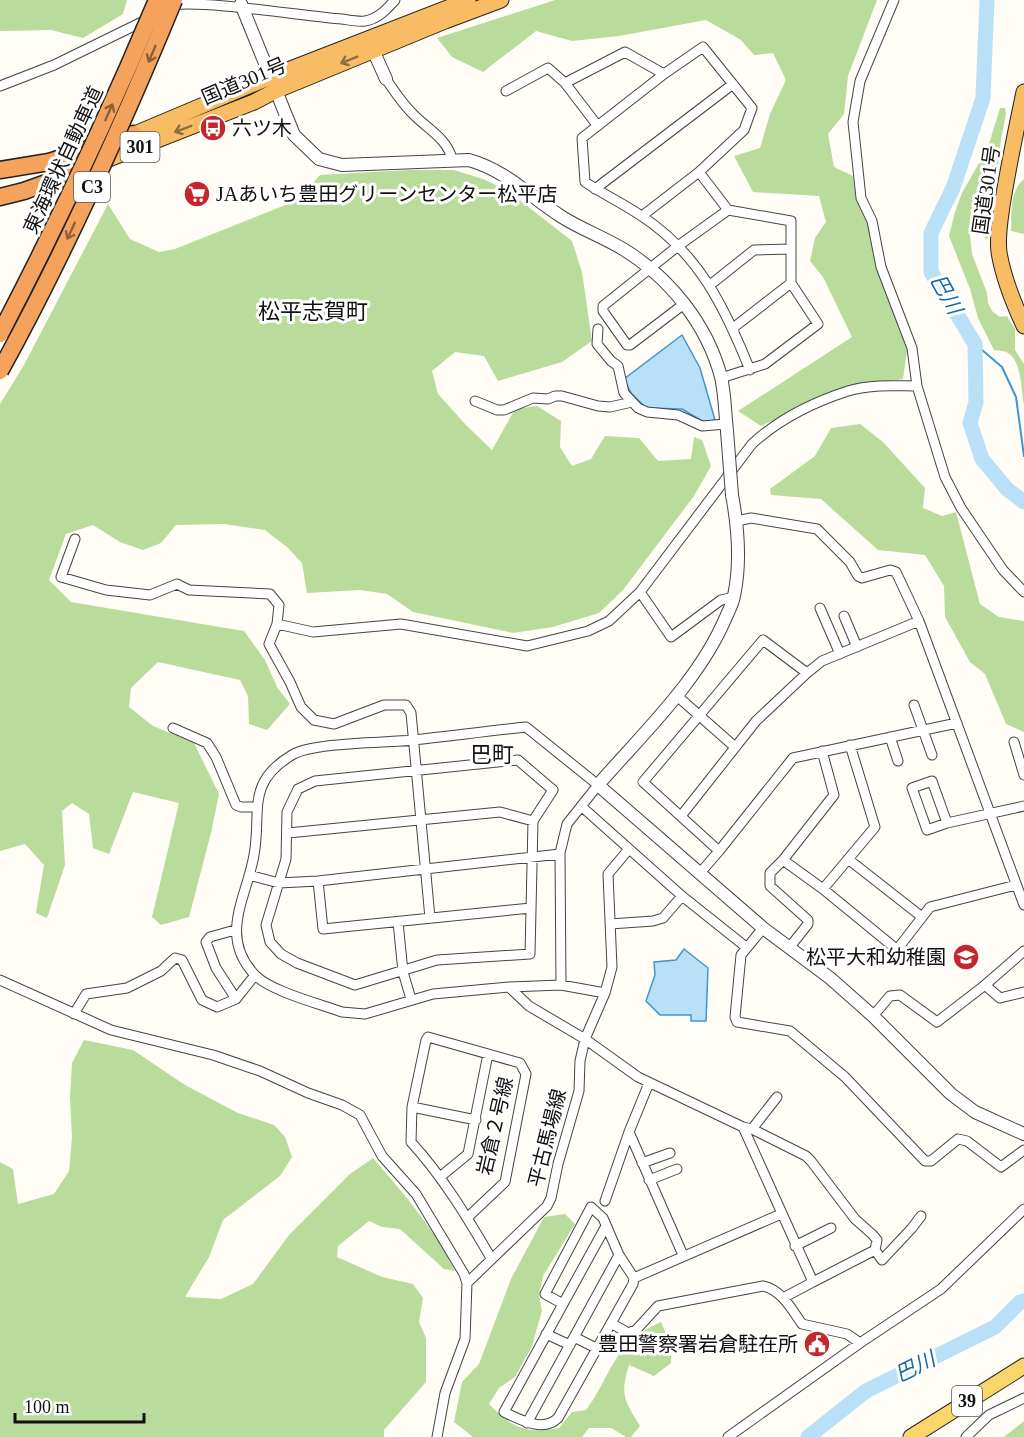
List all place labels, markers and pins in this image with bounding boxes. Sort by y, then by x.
bus stop icon: 六ツ木 [198,113,228,143]
place label: 六ツ木 [232,117,292,139]
supermarket icon: JAあいち豊田グリーンセンター松平店 [182,179,212,209]
place label: JAあいち豊田グリーンセンター松平店 [216,183,557,205]
school or university icon: 松平大和幼稚園 [951,942,981,972]
place label: 松平大和幼稚園 [806,946,946,968]
public building icon: 豊田警察署岩倉駐在所 [802,1329,832,1359]
place label: 豊田警察署岩倉駐在所 [598,1333,798,1355]

